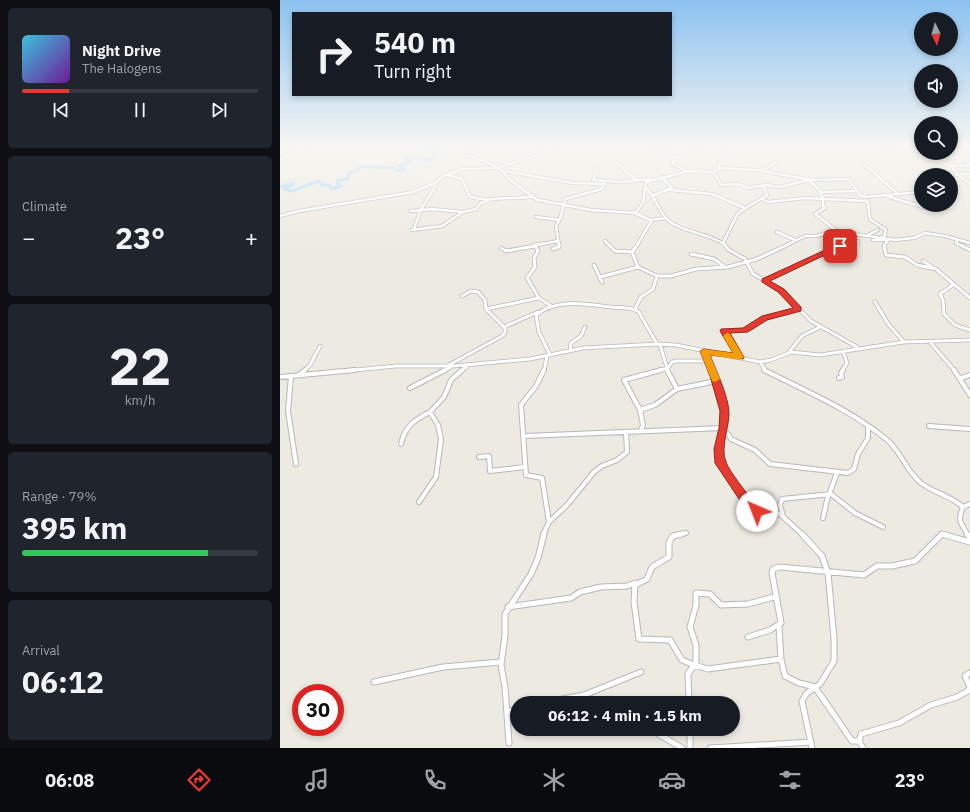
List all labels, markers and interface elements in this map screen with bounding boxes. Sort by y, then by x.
north arrow [914,12,958,56]
map controls [914,12,958,212]
text: 540 m [374,24,456,61]
icon: right [308,28,360,80]
text: Night Drive [82,41,161,60]
text: The Halogens [82,60,162,77]
text: Turn right [374,60,452,83]
button: sound [914,64,958,108]
icon: previous [50,99,72,121]
icon: pause [129,99,151,121]
icon: next [208,99,230,121]
button: search [914,116,958,160]
button: layers [914,168,958,212]
text: Climate [22,198,67,215]
text: 23° [115,218,165,257]
text: − [22,223,35,252]
text: + [245,223,258,252]
pin [823,229,857,263]
icon: arrive [829,235,851,257]
text: 22 [109,332,171,399]
text: km/h [125,392,155,409]
text: Range · 79% [22,488,96,505]
position arrow [736,490,778,532]
text: 395 km [22,508,127,547]
text: Arrival [22,642,60,659]
text: 06:12 [22,662,104,701]
speed limit sign: 30 [292,684,344,736]
text: 06:12 · 4 min · 1.5 km [548,706,702,725]
icon: directions [185,766,213,794]
icon: music [303,766,331,794]
icon: phone [421,766,449,794]
icon: climate [540,766,568,794]
icon: car [658,766,686,794]
icon: filters [776,766,804,794]
text: 06:08 [45,769,94,792]
text: 23° [895,769,925,792]

